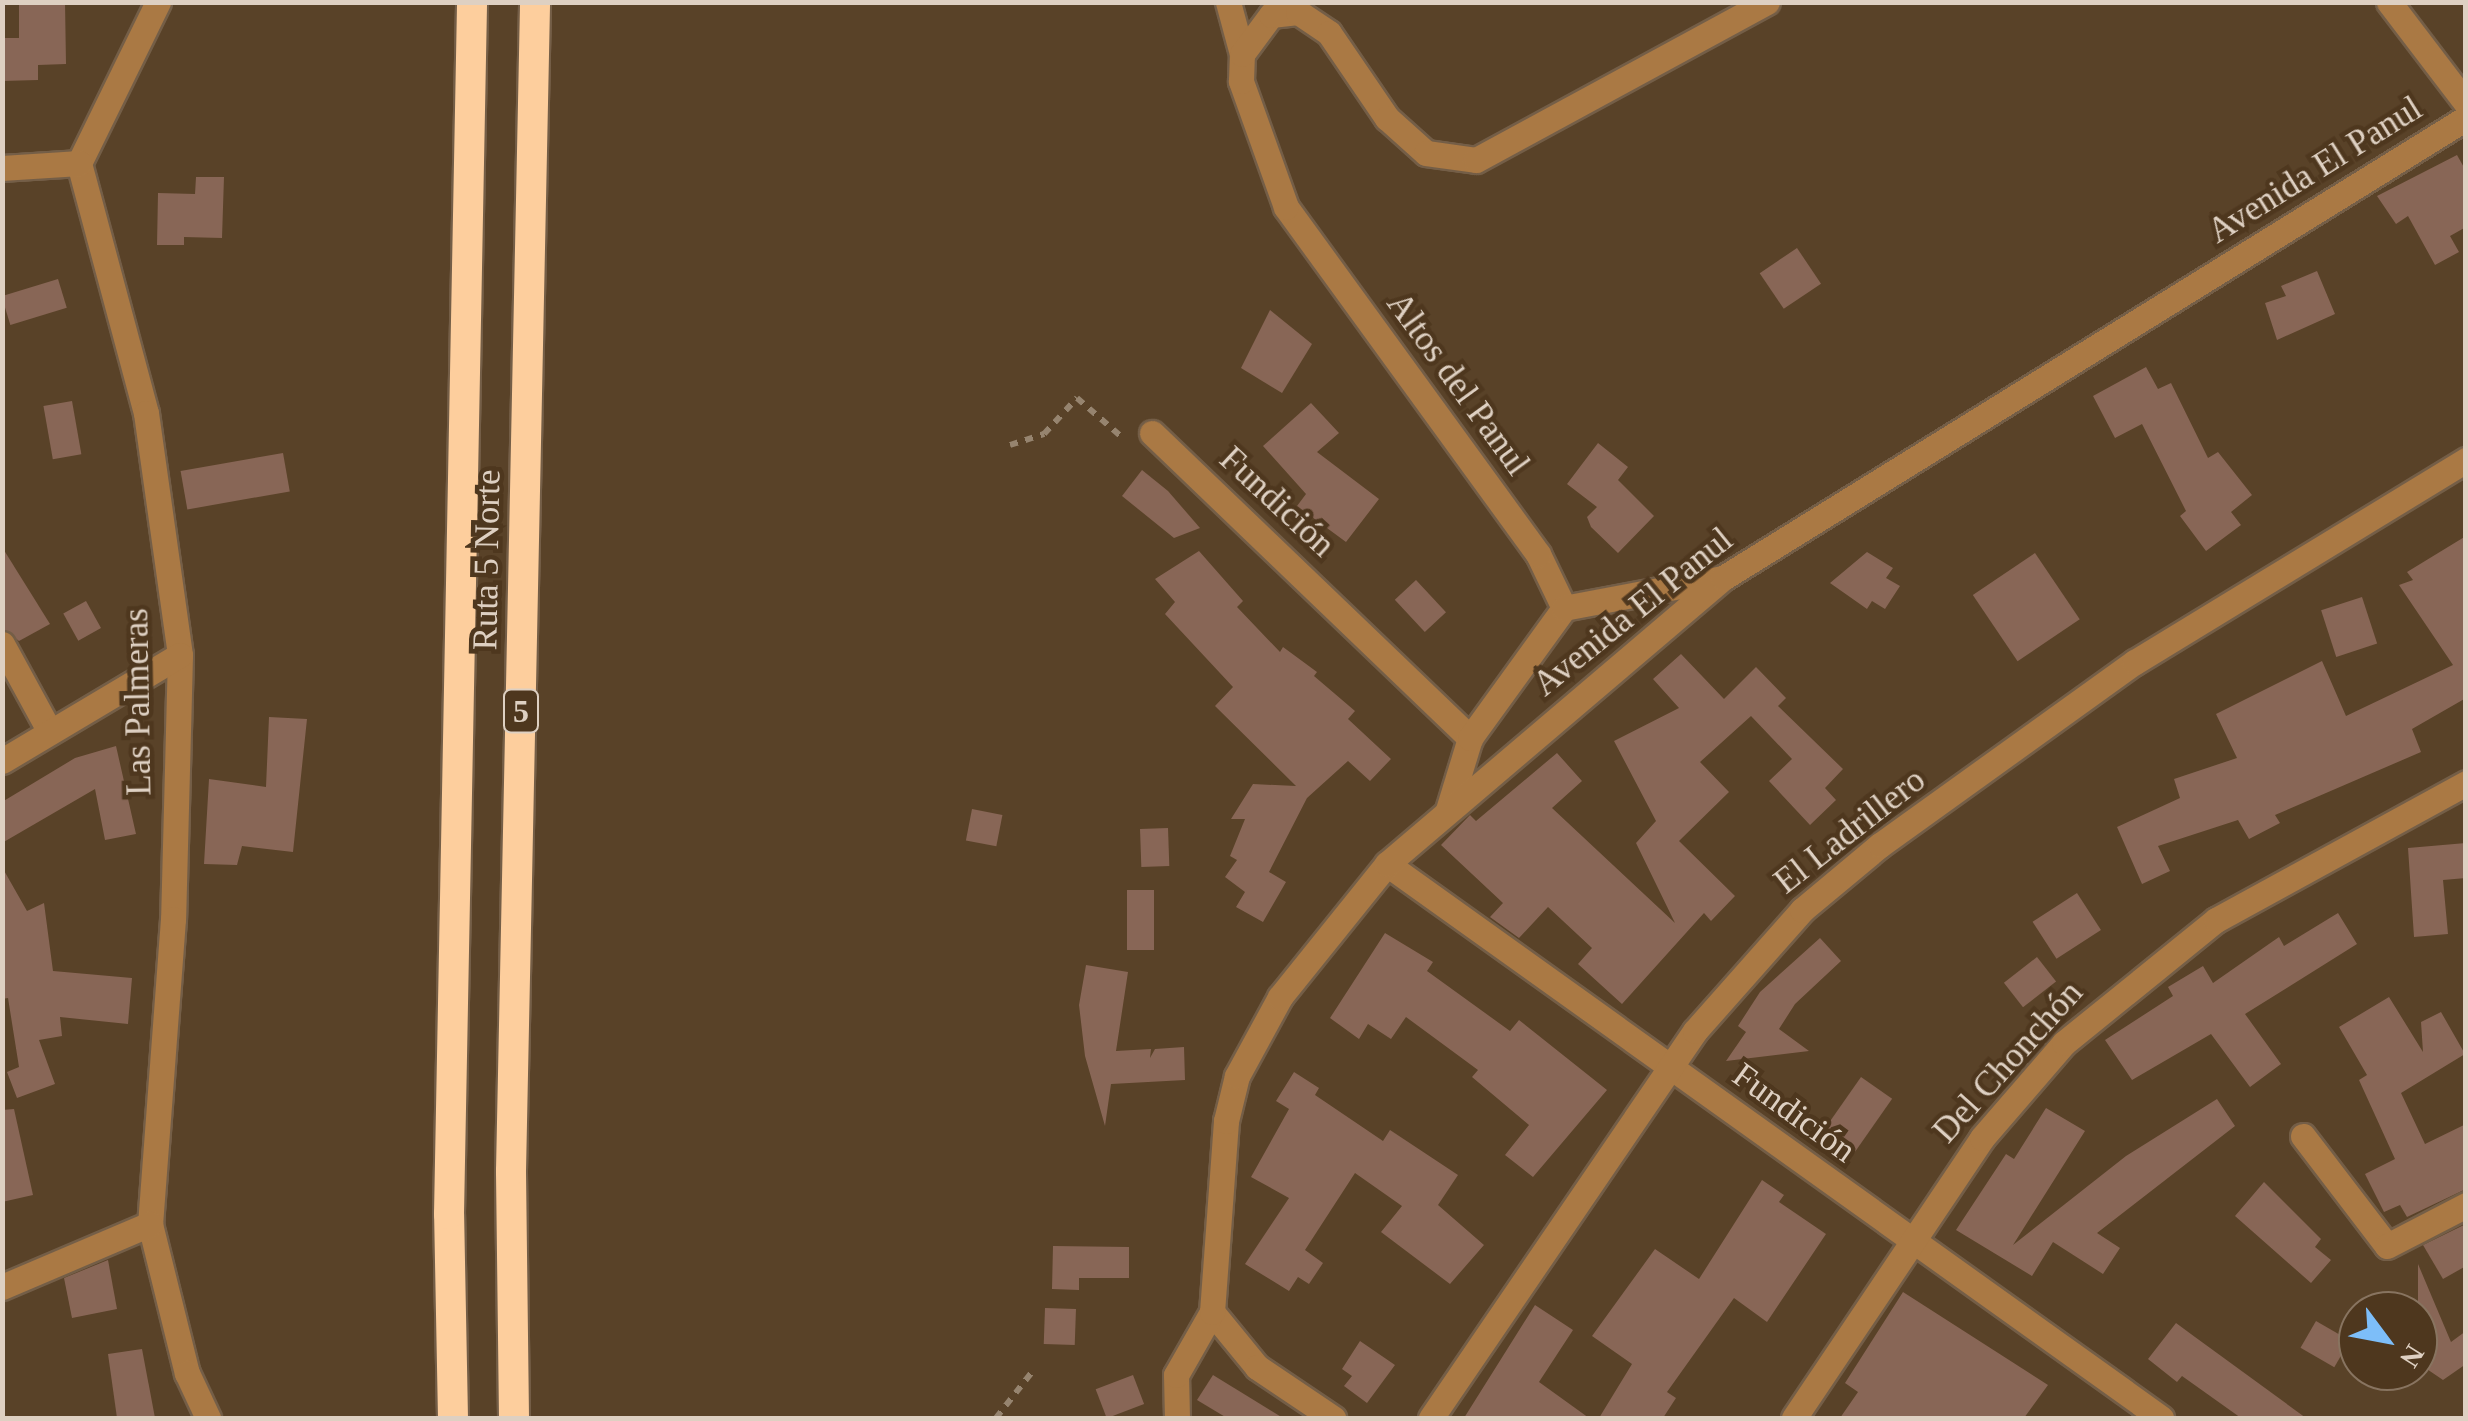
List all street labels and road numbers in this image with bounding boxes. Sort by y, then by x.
street label: Avenida El Panul [2200,87,2430,253]
street label: Altos del Panul [1378,284,1538,484]
street label: Fundición [1211,438,1343,566]
street label: Ruta 5 Norte [464,469,510,651]
street label: Avenida El Panul [1525,519,1741,705]
street label: Las Palmeras [115,608,161,796]
road number: 5 [501,684,541,738]
street label: El Ladrillero [1766,759,1934,903]
street label: Del Chonchón [1924,972,2092,1152]
street label: Fundición [1724,1054,1864,1172]

